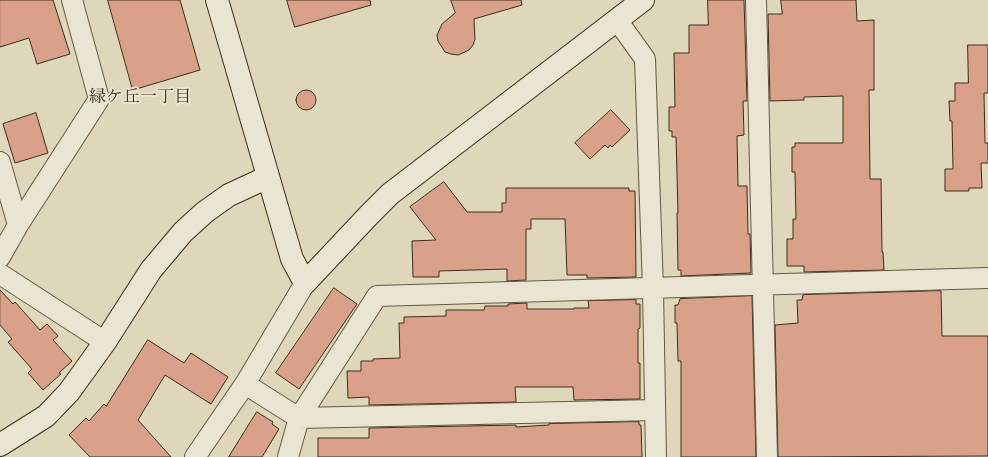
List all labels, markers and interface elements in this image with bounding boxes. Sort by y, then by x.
district label: 緑ケ丘一丁目 [89,88,191,108]

